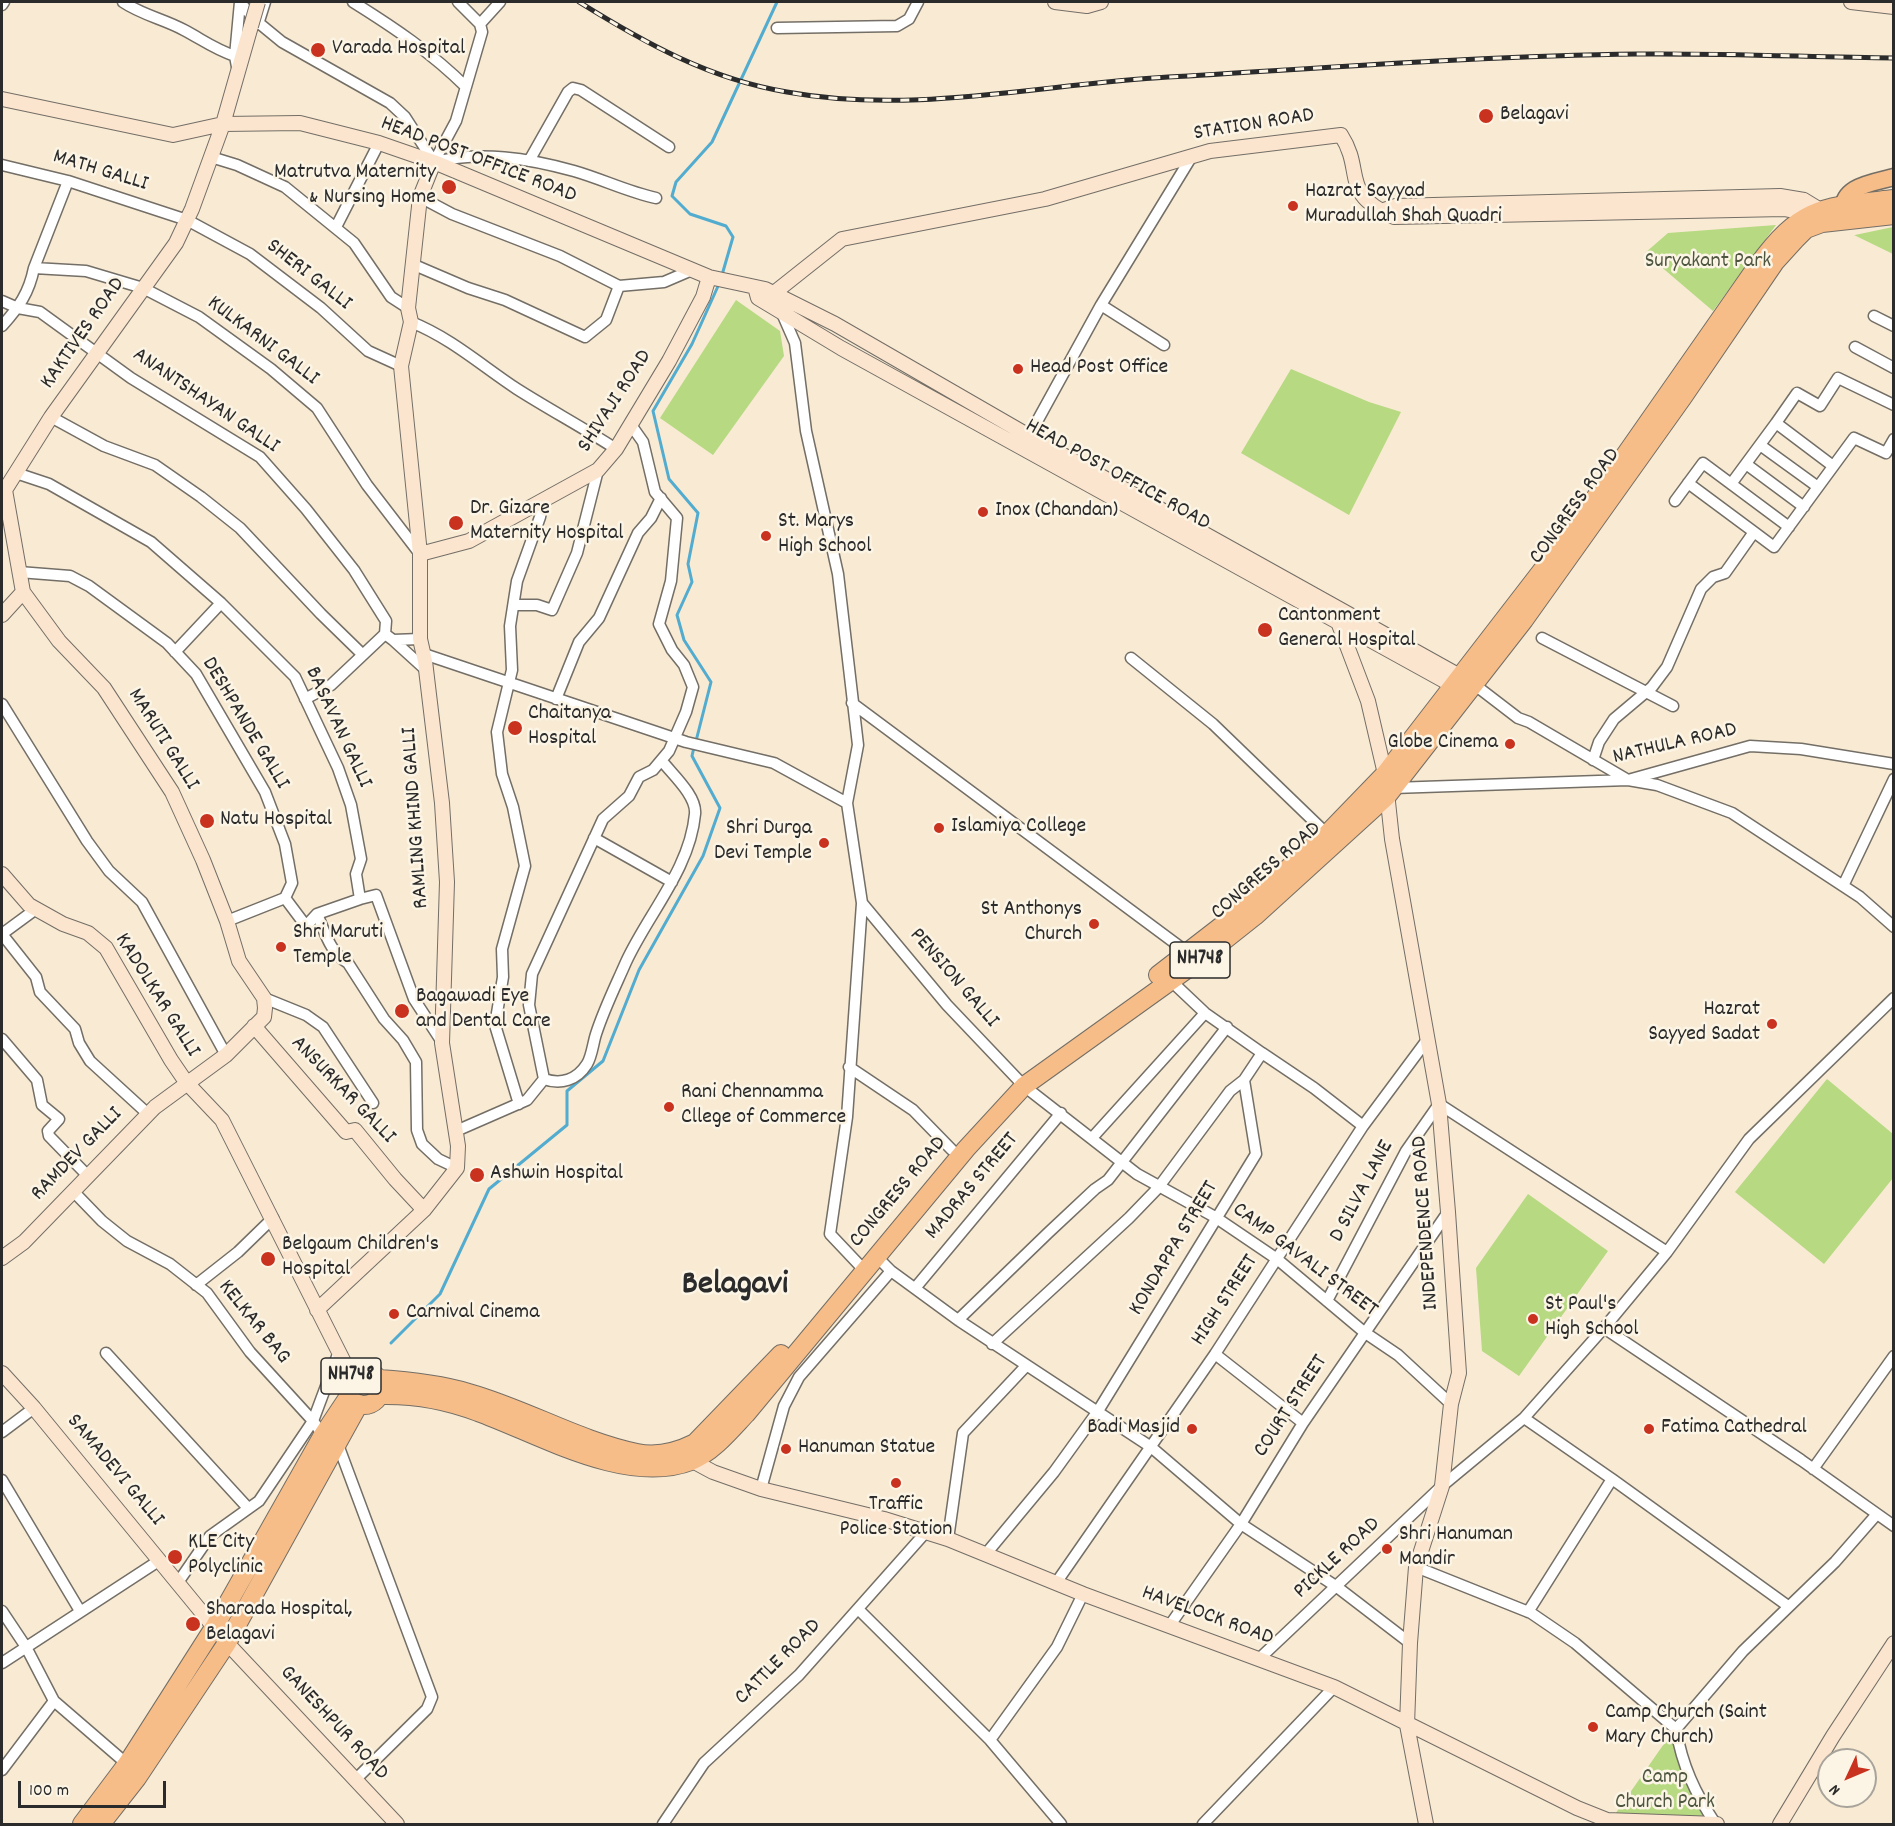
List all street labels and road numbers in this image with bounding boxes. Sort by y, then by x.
street label: STATION ROAD [1192,103,1316,149]
street label: HEAD POST OFFICE ROAD [376,111,580,211]
street label: MATH GALLI [49,145,151,199]
street label: SHERI GALLI [260,234,356,318]
street label: KAKTIVES ROAD [36,273,132,395]
street label: KULKARNI GALLI [201,291,323,393]
street label: ANANTSHAYAN GALLI [127,343,283,461]
street label: SHIVAJI ROAD [573,346,659,458]
street label: HEAD POST OFFICE ROAD [1020,414,1214,538]
street label: CONGRESS ROAD [1525,444,1627,570]
street label: DESHPANDE GALLI [194,653,294,795]
street label: BASAVAN GALLI [297,663,377,793]
street label: MARUTI GALLI [120,684,204,796]
street label: NATHULA ROAD [1610,718,1740,772]
street label: RAMLING KHIND GALLI [397,726,437,910]
street label: CONGRESS ROAD [1207,817,1327,927]
street label: PENSION GALLI [902,924,1004,1034]
street label: KADOLKAR GALLI [107,929,205,1063]
road number: NH748 [1170,942,1230,978]
street label: ANSURKAR GALLI [284,1032,400,1150]
street label: RAMDEV GALLI [27,1102,129,1208]
street label: MADRAS STREET [921,1128,1025,1246]
street label: CONGRESS ROAD [845,1132,953,1254]
street label: INDEPENDENCE ROAD [1408,1135,1446,1311]
street label: D SILVA LANE [1325,1137,1401,1247]
street label: KONDAPPA STREET [1125,1177,1225,1321]
street label: CAMP GAVALI STREET [1226,1198,1382,1324]
street label: HIGH STREET [1187,1250,1265,1352]
street label: KELKAR BAG [211,1276,295,1370]
street label: COURT STREET [1249,1351,1335,1463]
road number: NH748 [321,1358,381,1394]
street label: SAMADEVI GALLI [59,1410,169,1532]
street label: PICKLE ROAD [1289,1512,1387,1606]
street label: HAVELOCK ROAD [1138,1581,1276,1653]
street label: CATTLE ROAD [730,1614,828,1712]
street label: GANESHPUR ROAD [273,1661,393,1787]

